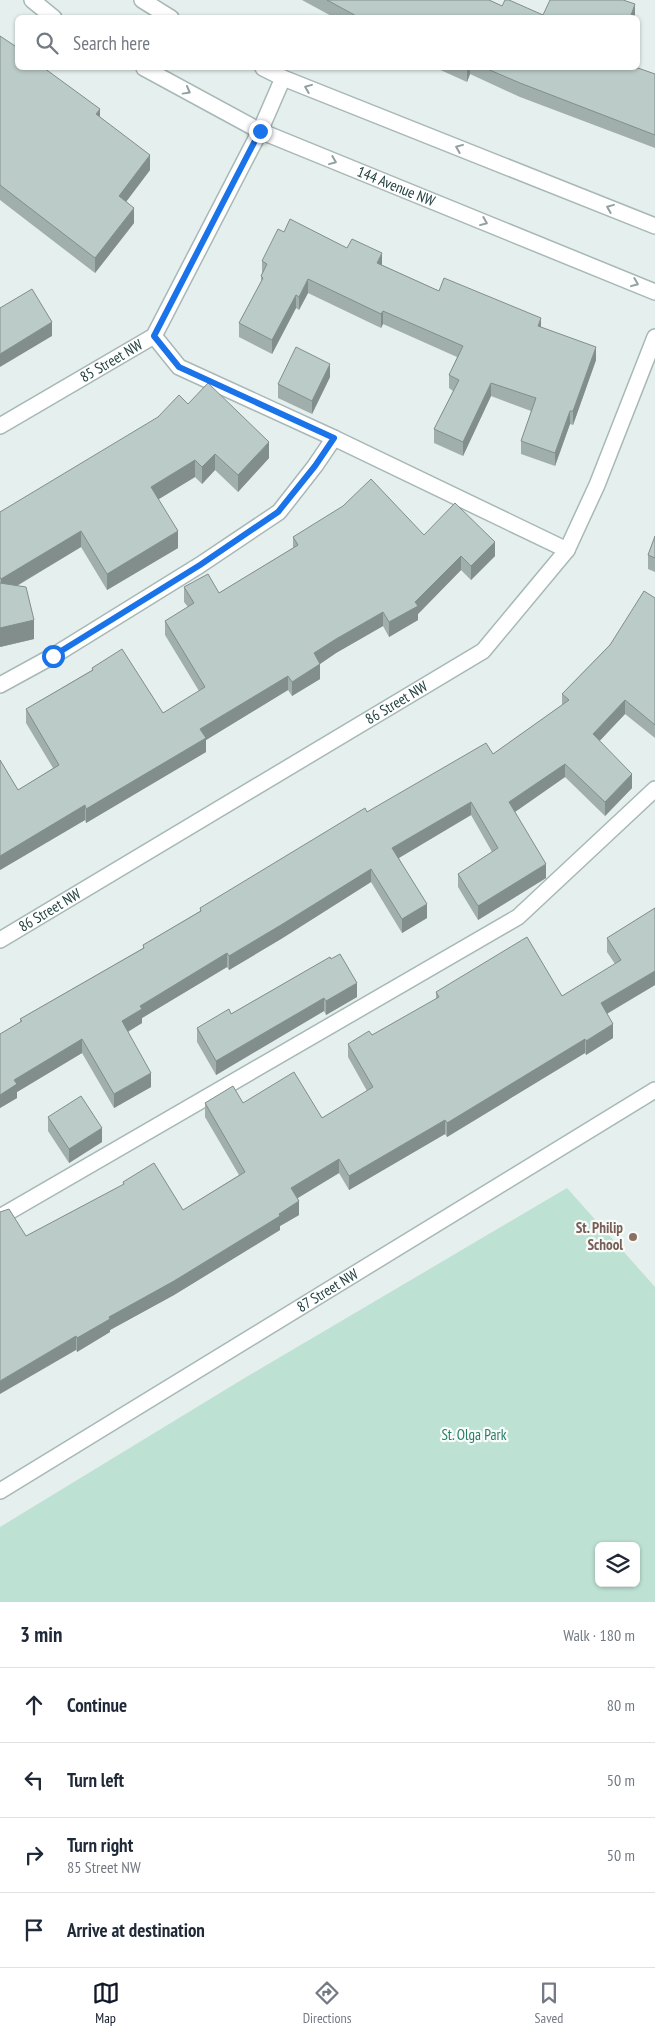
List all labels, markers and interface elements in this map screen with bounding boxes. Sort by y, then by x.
search box [15,15,640,70]
icon: search [33,29,61,57]
text: Search here [73,31,150,55]
one-way arrow [304,83,313,94]
one-way arrow [182,85,191,95]
route end [249,120,272,143]
one-way arrow [455,143,464,154]
one-way arrow [329,155,337,165]
street label: 144 Avenue NW [355,162,438,210]
one-way arrow [606,203,615,214]
one-way arrow [479,216,488,226]
one-way arrow [630,278,638,288]
street label: 85 Street NW [76,335,146,386]
route start [42,645,65,668]
street label: 86 Street NW [362,676,431,728]
street label: 86 Street NW [15,884,84,936]
place label: St. Philip School [576,1218,623,1254]
marker: St. Philip School [627,1231,639,1243]
street label: 87 Street NW [293,1264,361,1316]
park label: St. Olga Park [441,1425,507,1444]
map controls [595,1542,640,1587]
button: layers [595,1542,640,1587]
text: 3 min [20,1621,62,1648]
text: Walk · 180 m [563,1625,635,1645]
icon: ahead [20,1691,48,1719]
text: Continue [67,1693,127,1717]
text: 80 m [607,1695,635,1715]
icon: left [20,1766,48,1794]
text: Turn left [67,1768,124,1792]
text: 50 m [607,1770,635,1790]
text: Turn right [67,1833,133,1857]
icon: right [20,1841,48,1869]
text: 50 m [607,1845,635,1865]
text: 85 Street NW [67,1857,141,1877]
icon: arrive [20,1916,48,1944]
text: Arrive at destination [67,1918,205,1942]
tab: Map [92,1979,120,2027]
tab: Directions [303,1979,351,2027]
tab: Saved [535,1979,563,2027]

